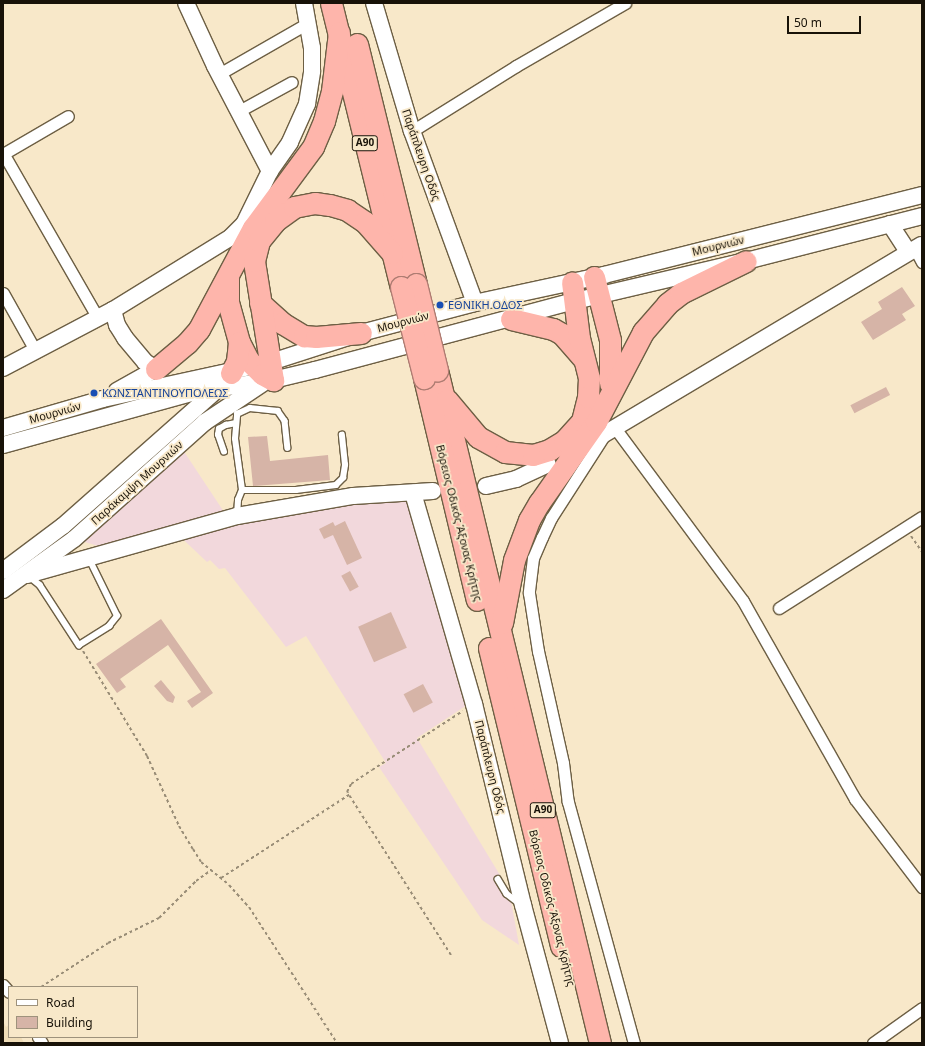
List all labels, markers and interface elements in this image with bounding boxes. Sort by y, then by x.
scale bar [789,8,863,34]
text: 50 m [794,14,822,31]
street label: Παράπλευρη Οδός [399,107,443,203]
road number: Α90 [351,135,379,151]
street label: Μουρνιών [691,233,745,259]
place label: ΕΘΝΙΚΗ ΟΔΟΣ [448,298,523,312]
marker: ΕΘΝΙΚΗ ΟΔΟΣ [435,300,445,310]
street label: Μουρνιών [376,309,430,335]
place label: ΚΩΝΣΤΑΝΤΙΝΟΥΠΟΛΕΩΣ [102,386,228,400]
marker: ΚΩΝΣΤΑΝΤΙΝΟΥΠΟΛΕΩΣ [89,388,99,398]
street label: Μουρνιών [28,399,82,427]
street label: Παράκαμψη Μουρνιών [89,438,185,528]
street label: Βόρειος Οδικός Άξονας Κρήτης [433,443,485,603]
street label: Παράπλευρη Οδός [472,719,508,815]
road number: Α90 [529,802,557,818]
street label: Βόρειος Οδικός Άξονας Κρήτης [526,828,578,988]
legend [8,986,138,1038]
text: Road [46,994,75,1011]
text: Building [46,1014,93,1031]

